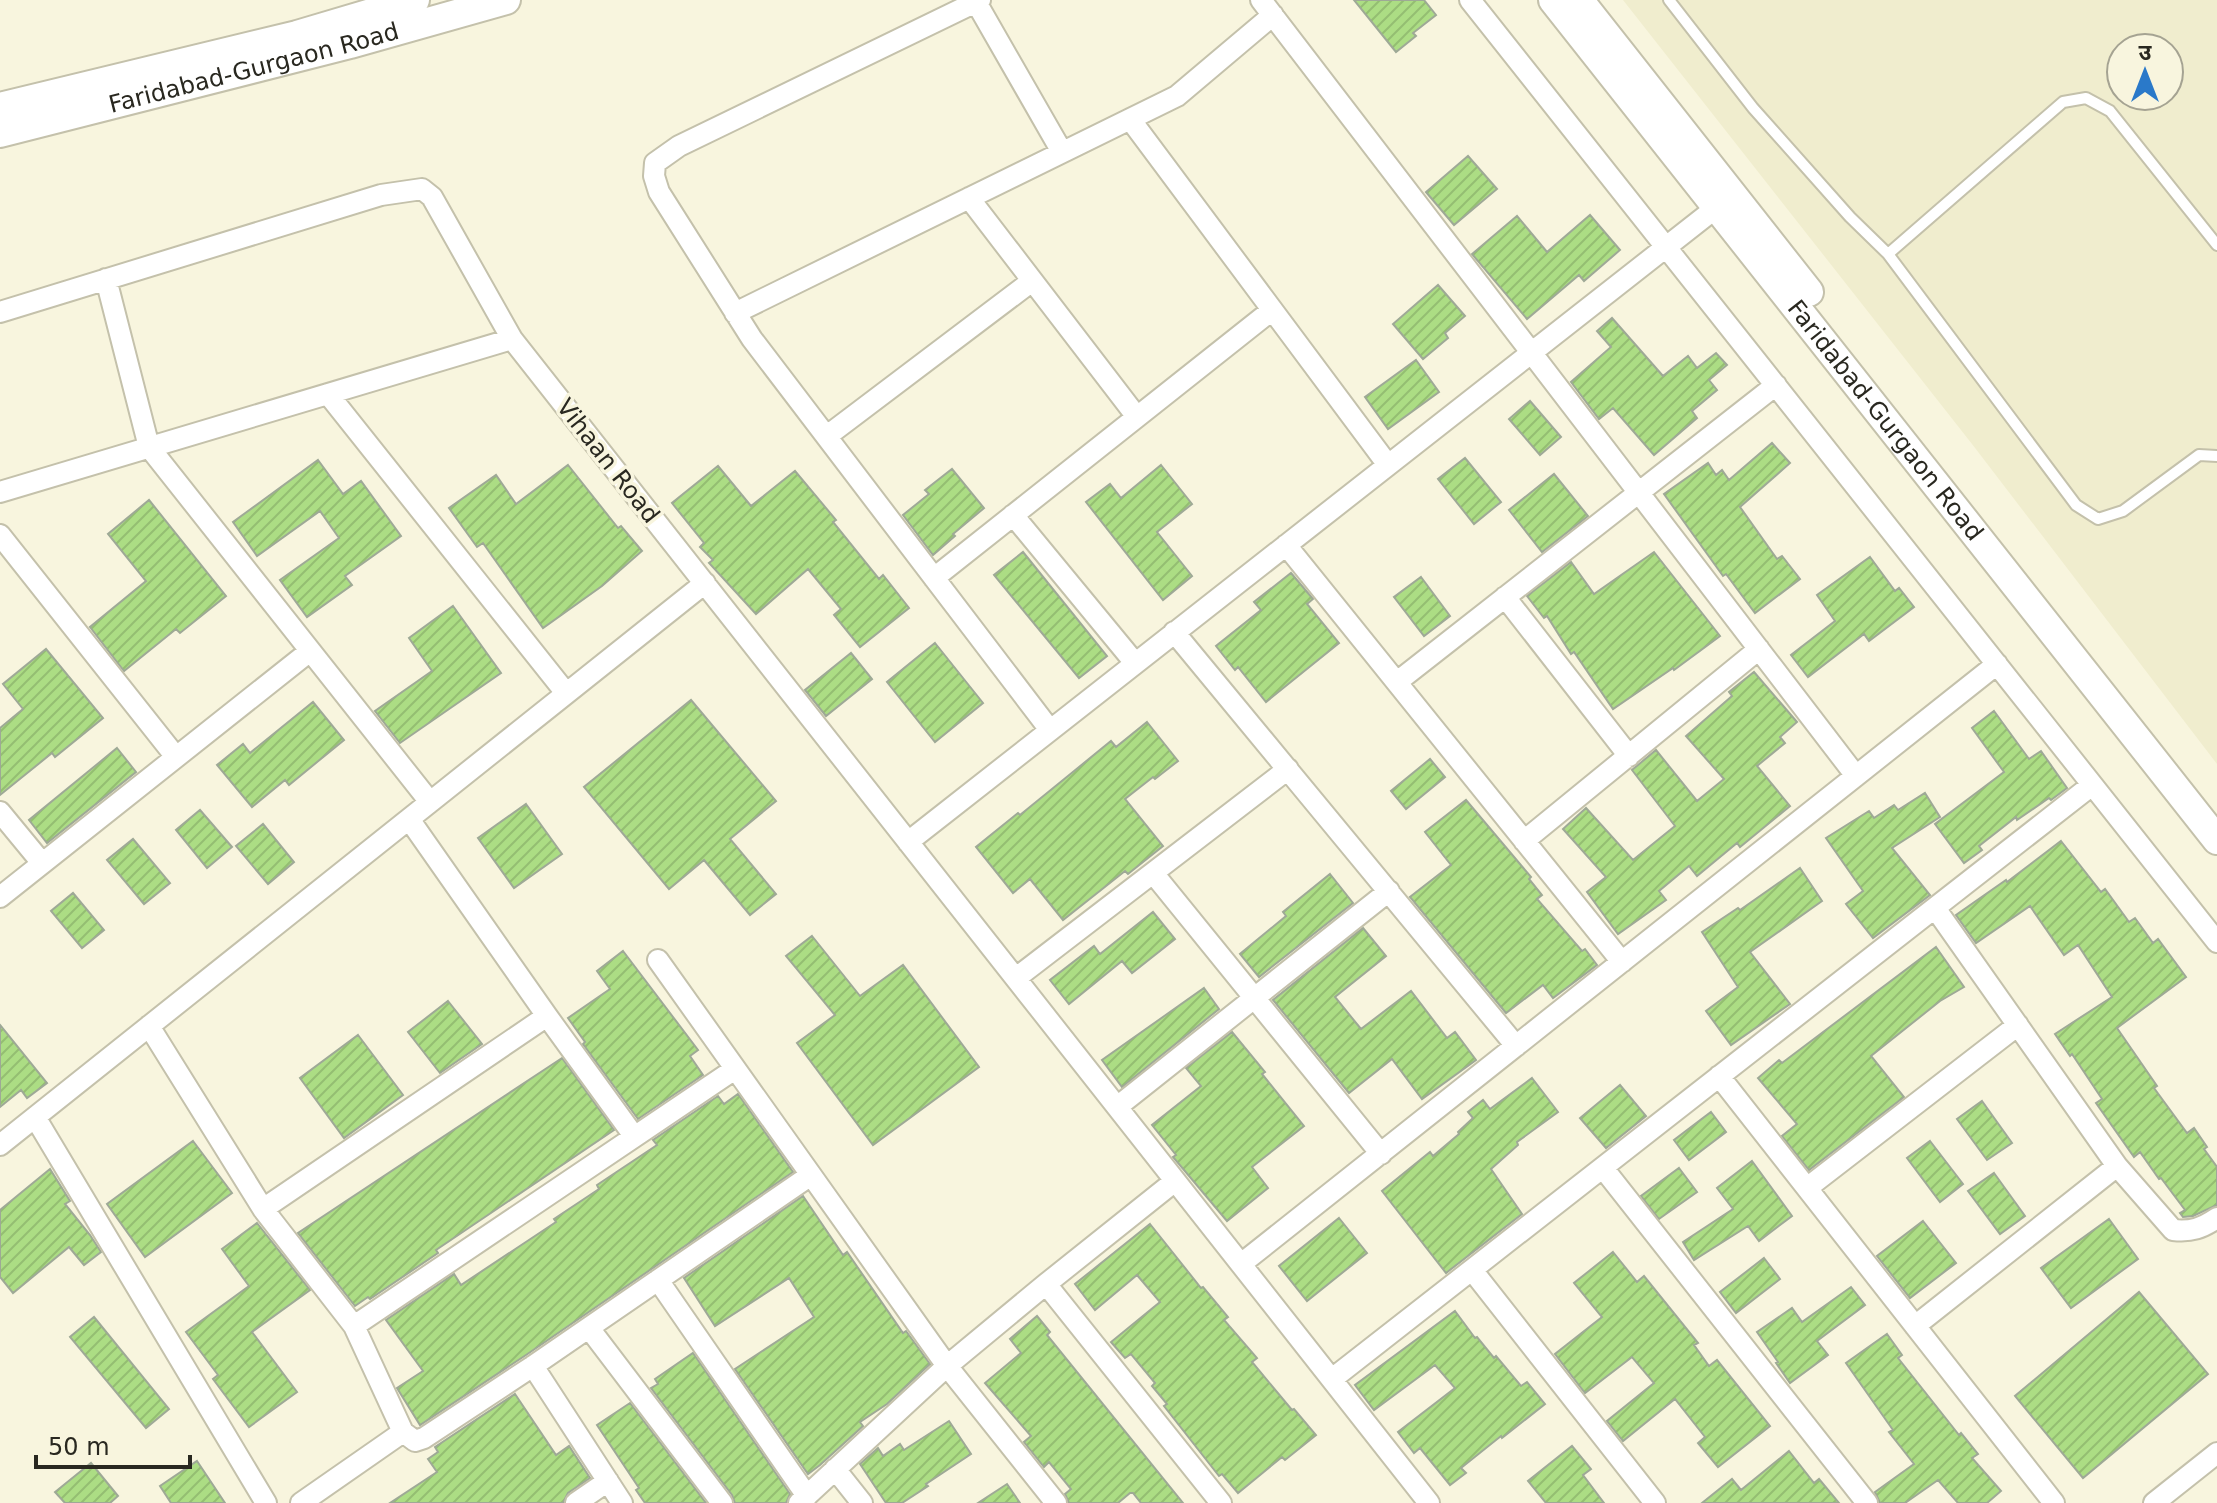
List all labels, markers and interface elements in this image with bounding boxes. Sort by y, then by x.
street label: Faridabad-Gurgaon Road [106,17,402,119]
north arrow [2105,32,2185,112]
text: उ [2139,40,2153,65]
street label: Faridabad-Gurgaon Road [1782,295,1989,546]
street label: Vihaan Road [551,393,665,529]
scale bar [36,1419,190,1469]
text: 50 m [48,1433,110,1461]

